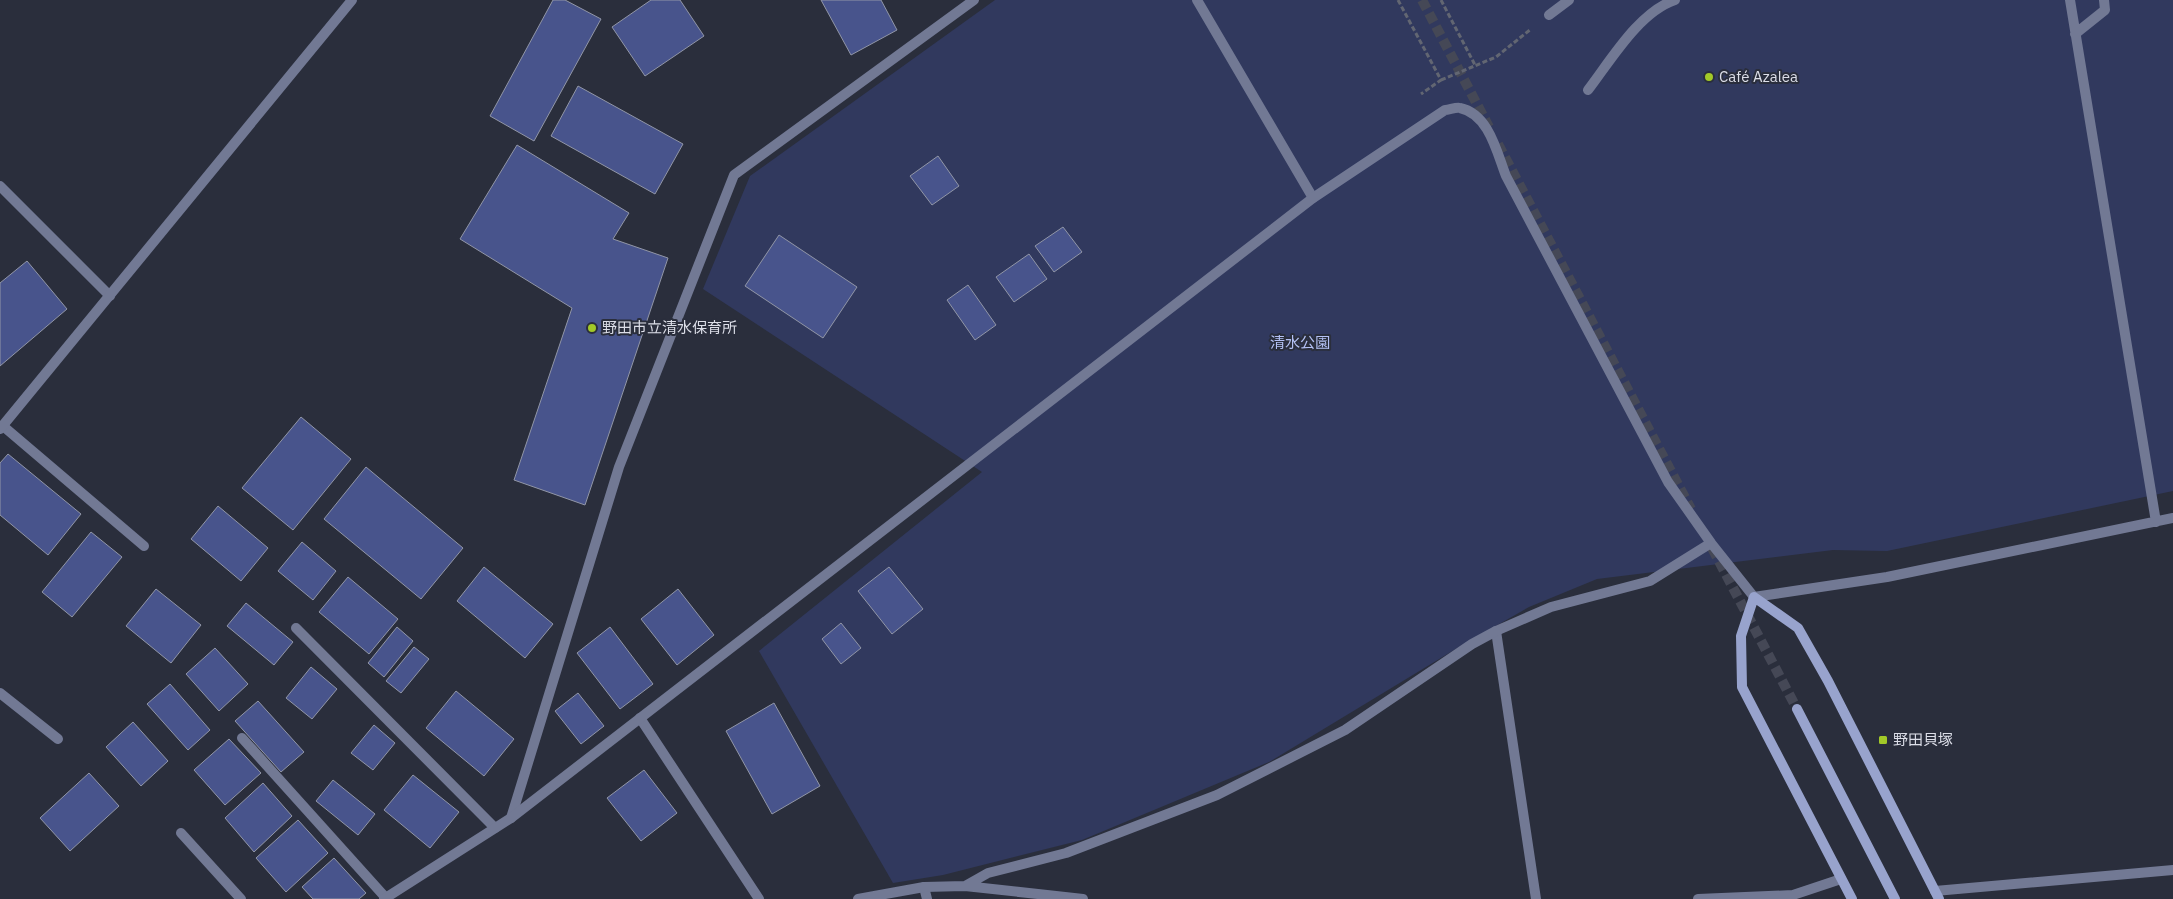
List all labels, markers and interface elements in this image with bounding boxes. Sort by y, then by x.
place label: Café Azalea [1719,67,1798,86]
marker: Café Azalea [1703,71,1715,83]
place label: 野田市立清水保育所 [602,318,737,337]
marker: 野田市立清水保育所 [586,322,598,334]
park label: 清水公園 [1270,333,1330,352]
place label: 野田貝塚 [1893,730,1953,749]
marker: 野田貝塚 [1877,734,1889,746]

